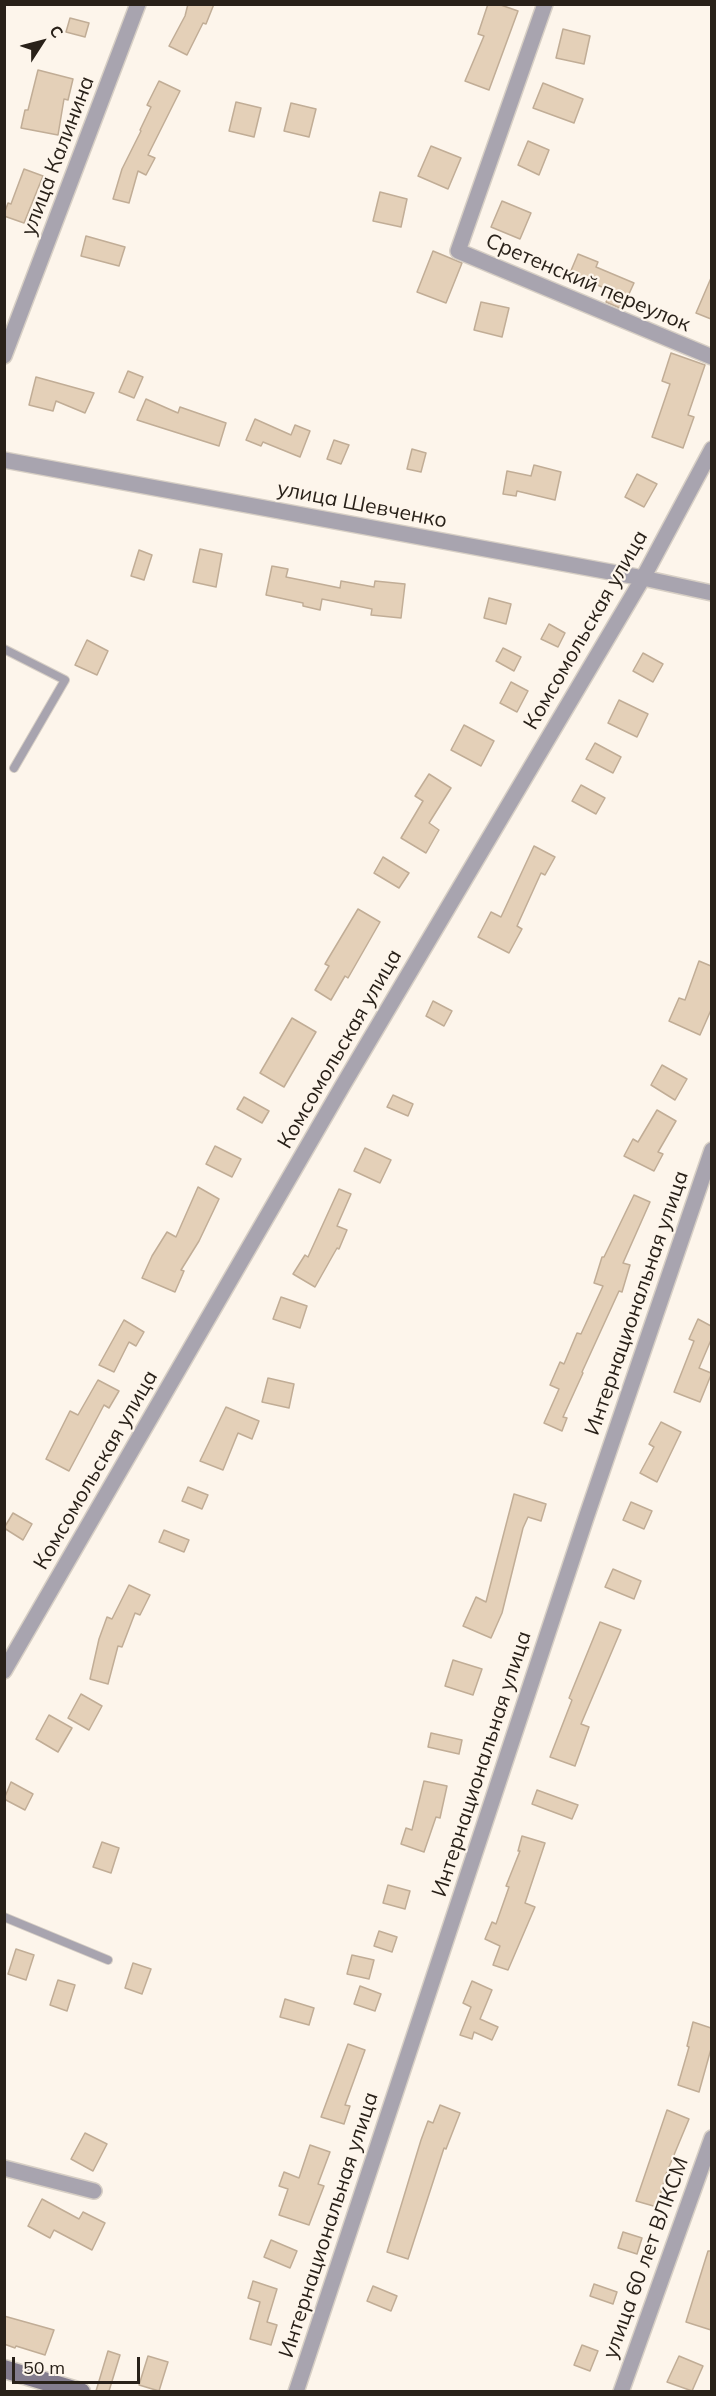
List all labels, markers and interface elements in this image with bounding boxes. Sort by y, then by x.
north arrow [12,12,72,72]
text: С [45,21,68,42]
street label: улица Калинина [16,73,100,239]
street label: Сретенский переулок [482,228,694,338]
street label: улица Шевченко [275,476,449,534]
street label: Комсомольская улица [519,526,653,734]
street label: Комсомольская улица [273,945,407,1153]
street label: Интернациональная улица [580,1168,694,1438]
street label: Комсомольская улица [29,1366,163,1574]
street label: Интернациональная улица [427,1628,537,1900]
street label: Интернациональная улица [274,2089,384,2361]
street label: улица 60 лет ВЛКСМ [598,2154,694,2362]
scale bar [15,2345,142,2383]
text: 50 m [23,2356,65,2379]

